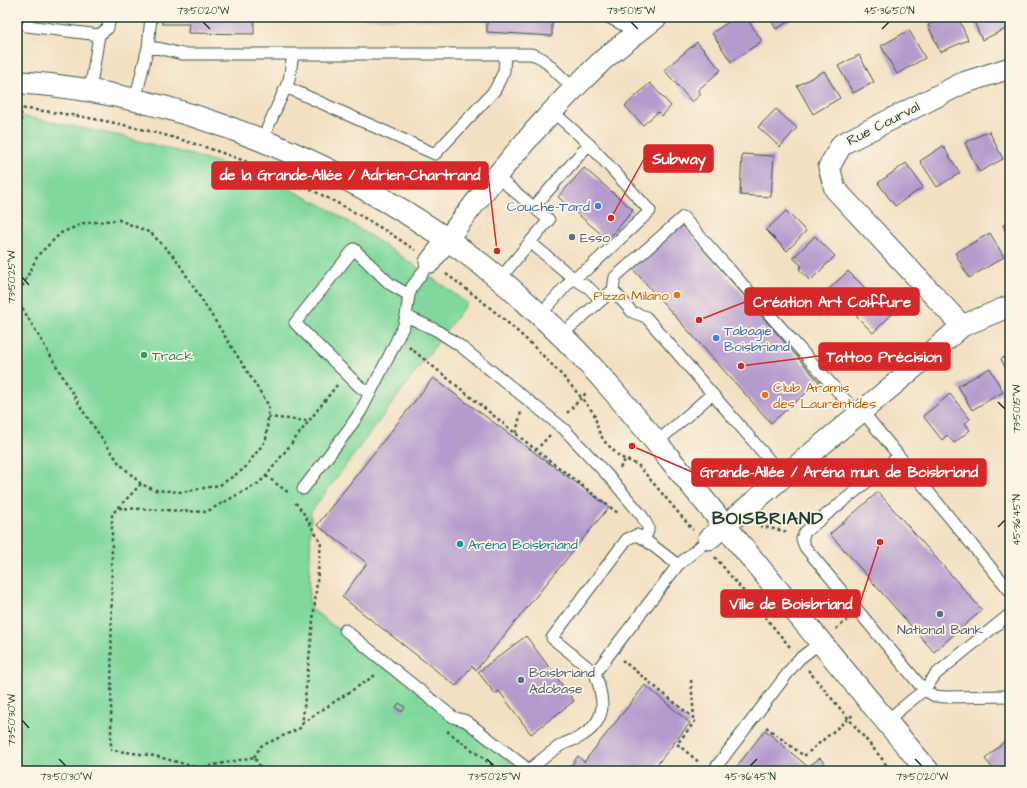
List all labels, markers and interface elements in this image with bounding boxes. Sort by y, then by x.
text: 73°50'20"W [177,4,230,18]
text: 73°50'15"W [607,4,656,18]
text: 45°36'50"N [863,4,915,18]
street label: Rue Courval [844,97,923,151]
callout: Subway [644,145,713,172]
text: Subway [651,149,707,171]
callout: de la Grande-Allée / Adrien-Chartrand [212,162,488,189]
text: de la Grande-Allée / Adrien-Chartrand [219,165,481,186]
place label: Couche-Tard [507,197,590,217]
marker: Couche-Tard [593,201,603,211]
place label: Esso [580,228,610,248]
marker: Esso [567,232,577,242]
text: 73°50'25"W [5,250,19,304]
place label: Pizza Milano [593,286,669,306]
callout: Création Art Coiffure [745,288,919,315]
marker: Pizza Milano [672,290,682,300]
text: Création Art Coiffure [753,292,911,313]
place label: Tabagie Boisbriand [724,321,790,357]
marker: Tabagie Boisbriand [711,333,721,343]
callout: Tattoo Précision [819,343,950,370]
place label: Track [152,346,193,366]
text: Tattoo Précision [825,347,942,368]
marker: Track [139,350,149,360]
place label: Club Aramis des Laurentides [773,378,876,414]
text: 73°50'15"W [1010,384,1024,433]
marker: Club Aramis des Laurentides [760,390,770,400]
callout: Grande-Allée / Aréna mun. de Boisbriand [692,459,986,486]
text: Grande-Allée / Aréna mun. de Boisbriand [700,462,978,483]
text: 45°36'45"N [1010,494,1024,546]
district label: BOISBRIAND [712,506,824,531]
place label: Aréna Boisbriand [468,535,578,555]
marker: Aréna Boisbriand [455,539,465,549]
callout: Ville de Boisbriand [721,590,860,617]
text: Ville de Boisbriand [728,594,853,615]
marker: National Bank [935,609,945,619]
place label: National Bank [897,620,983,640]
place label: Boisbriand Adobase [529,663,595,699]
marker: Boisbriand Adobase [516,675,526,685]
text: 73°50'30"W [5,694,19,746]
text: 73°50'30"W [40,770,92,784]
text: 73°50'25"W [467,770,521,784]
text: 45°36'45"N [724,770,776,784]
text: 73°50'20"W [896,770,949,784]

